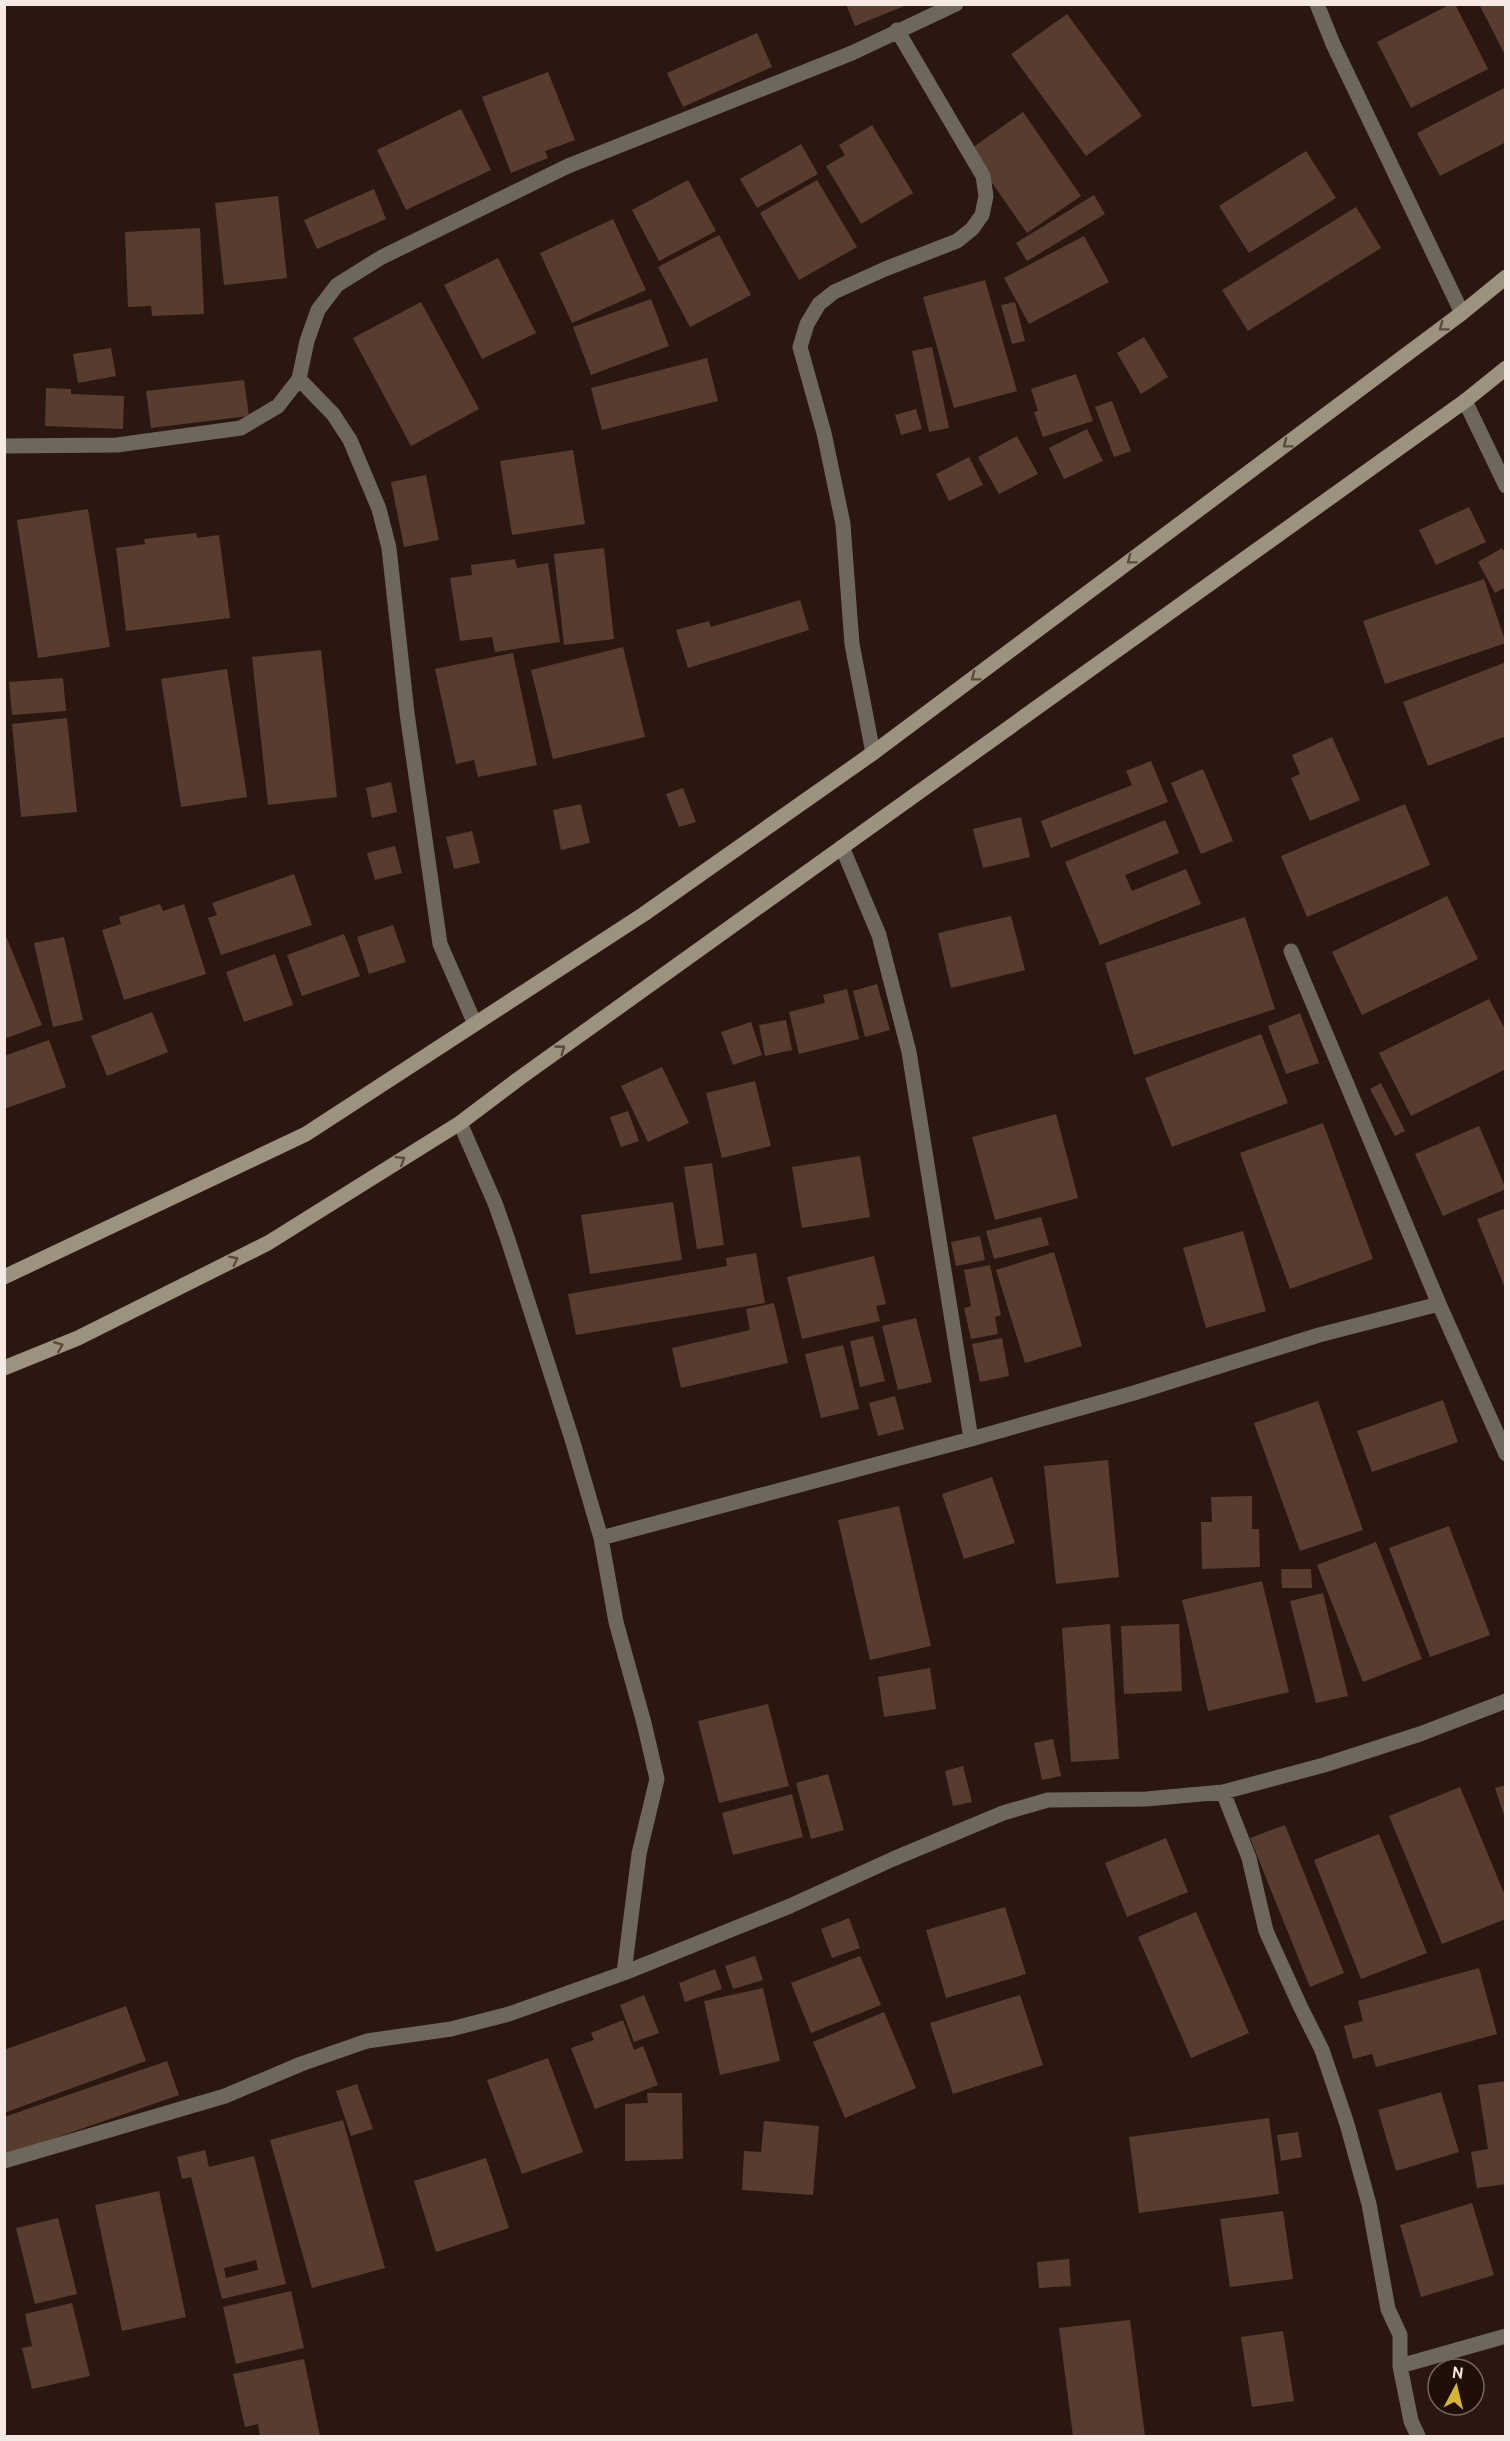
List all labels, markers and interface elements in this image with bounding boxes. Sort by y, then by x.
one-way arrow [1439,320,1450,331]
one-way arrow [1283,436,1294,447]
one-way arrow [1126,553,1137,564]
one-way arrow [970,670,981,681]
one-way arrow [554,1045,565,1056]
one-way arrow [395,1156,405,1168]
one-way arrow [227,1256,238,1268]
one-way arrow [52,1341,63,1353]
north arrow [1426,2357,1486,2417]
text: N [1451,2362,1465,2383]

